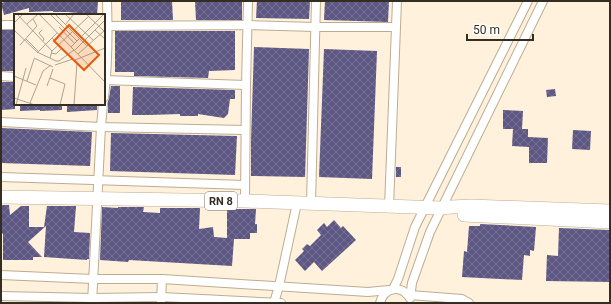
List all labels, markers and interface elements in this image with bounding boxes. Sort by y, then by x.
inset map [14,14,105,105]
scale bar [467,16,533,42]
text: 50 m [473,23,500,37]
road number: RN 8 [205,192,237,210]

